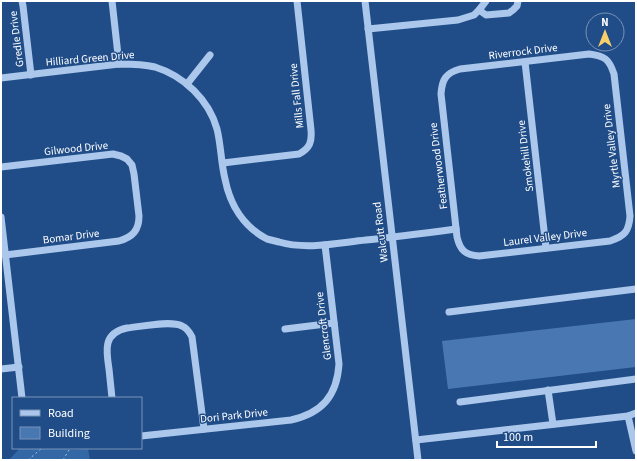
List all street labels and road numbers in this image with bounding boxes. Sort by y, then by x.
street label: Gredle Drive [6,10,27,68]
street label: Riverrock Drive [488,40,559,63]
street label: Hilliard Green Drive [45,47,136,70]
street label: Mills Fall Drive [286,62,307,129]
street label: Myrtle Valley Drive [599,103,624,189]
street label: Smokehill Drive [514,119,537,193]
street label: Featherwood Drive [426,121,451,210]
street label: Gilwood Drive [43,138,109,159]
street label: Walcutt Road [369,201,392,263]
street label: Laurel Valley Drive [502,225,588,250]
street label: Bomar Drive [42,226,101,247]
street label: Glencroft Drive [312,291,335,361]
street label: Dori Park Drive [199,404,269,427]

